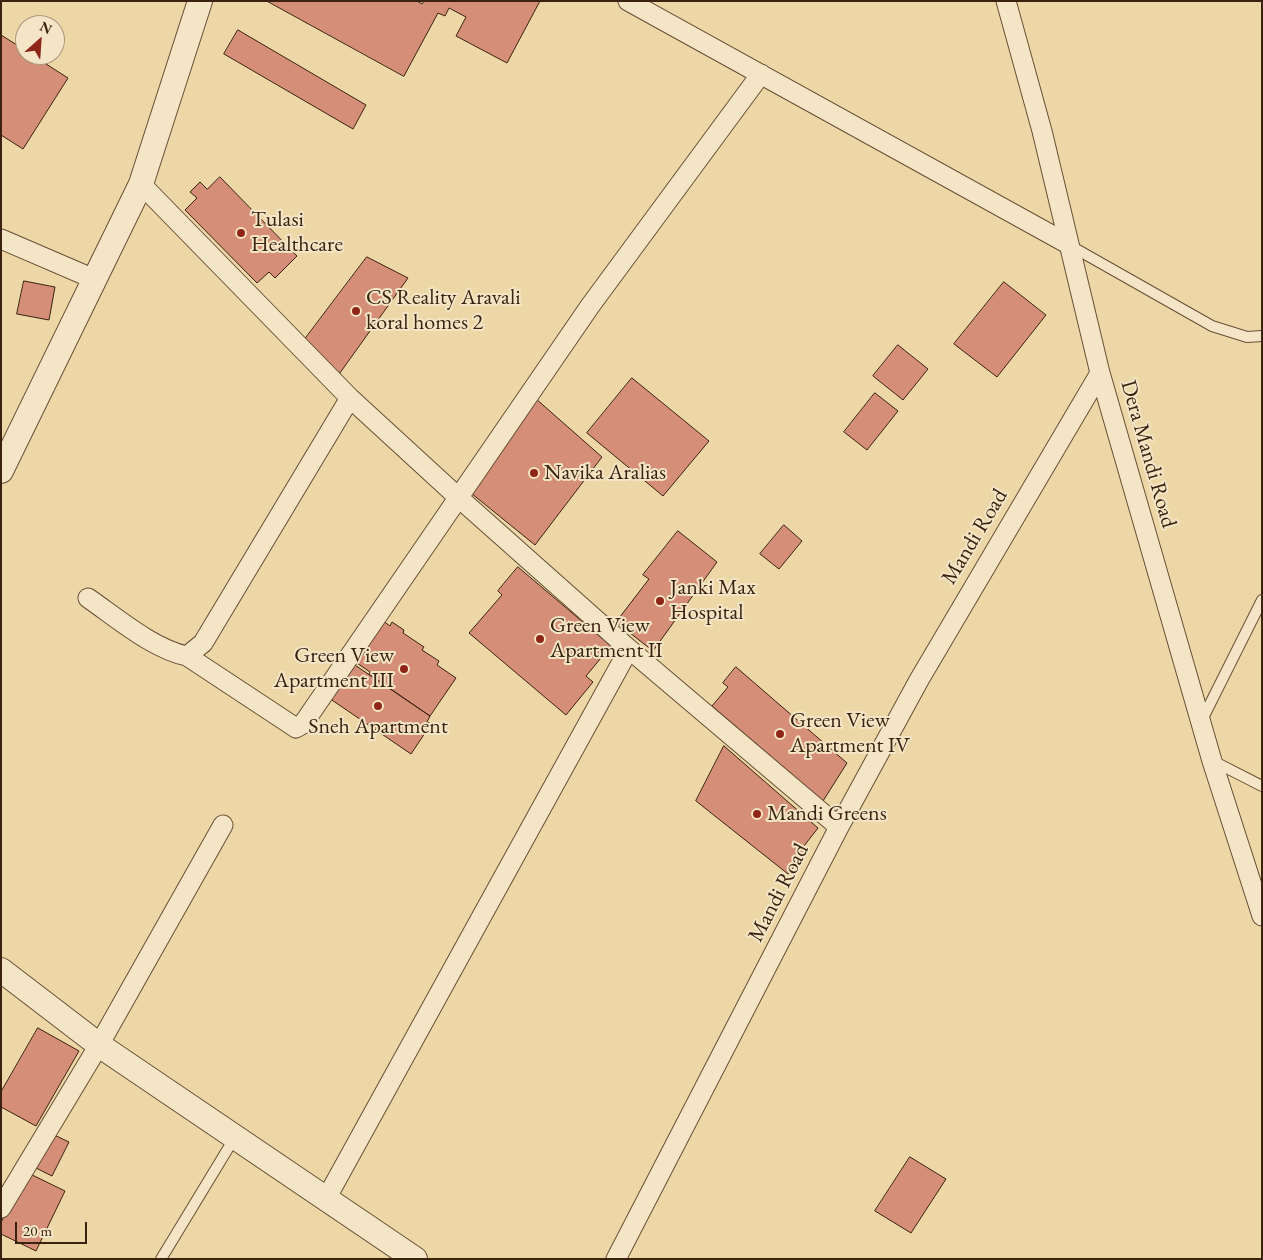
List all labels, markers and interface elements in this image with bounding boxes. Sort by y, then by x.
north arrow [15,15,65,65]
text: N [37,17,55,38]
place label: Tulasi Healthcare [251,207,343,258]
marker: Tulasi Healthcare [235,227,247,239]
place label: CS Reality Aravali koral homes 2 [366,285,521,336]
marker: CS Reality Aravali koral homes 2 [350,305,362,317]
street label: Dera Mandi Road [1114,377,1182,531]
place label: Navika Aralias [544,460,666,486]
marker: Navika Aralias [528,467,540,479]
street label: Mandi Road [936,484,1014,590]
place label: Janki Max Hospital [670,575,756,626]
marker: Janki Max Hospital [654,595,666,607]
place label: Green View Apartment II [550,613,663,664]
marker: Green View Apartment II [534,633,546,645]
place label: Green View Apartment III [274,643,394,694]
marker: Green View Apartment III [398,663,410,675]
marker: Sneh Apartment [372,700,384,712]
place label: Green View Apartment IV [790,708,910,759]
place label: Sneh Apartment [308,714,448,740]
marker: Green View Apartment IV [774,728,786,740]
place label: Mandi Greens [767,801,887,827]
marker: Mandi Greens [751,808,763,820]
street label: Mandi Road [743,839,815,947]
scale bar [18,1212,90,1244]
text: 20 m [23,1221,52,1240]

